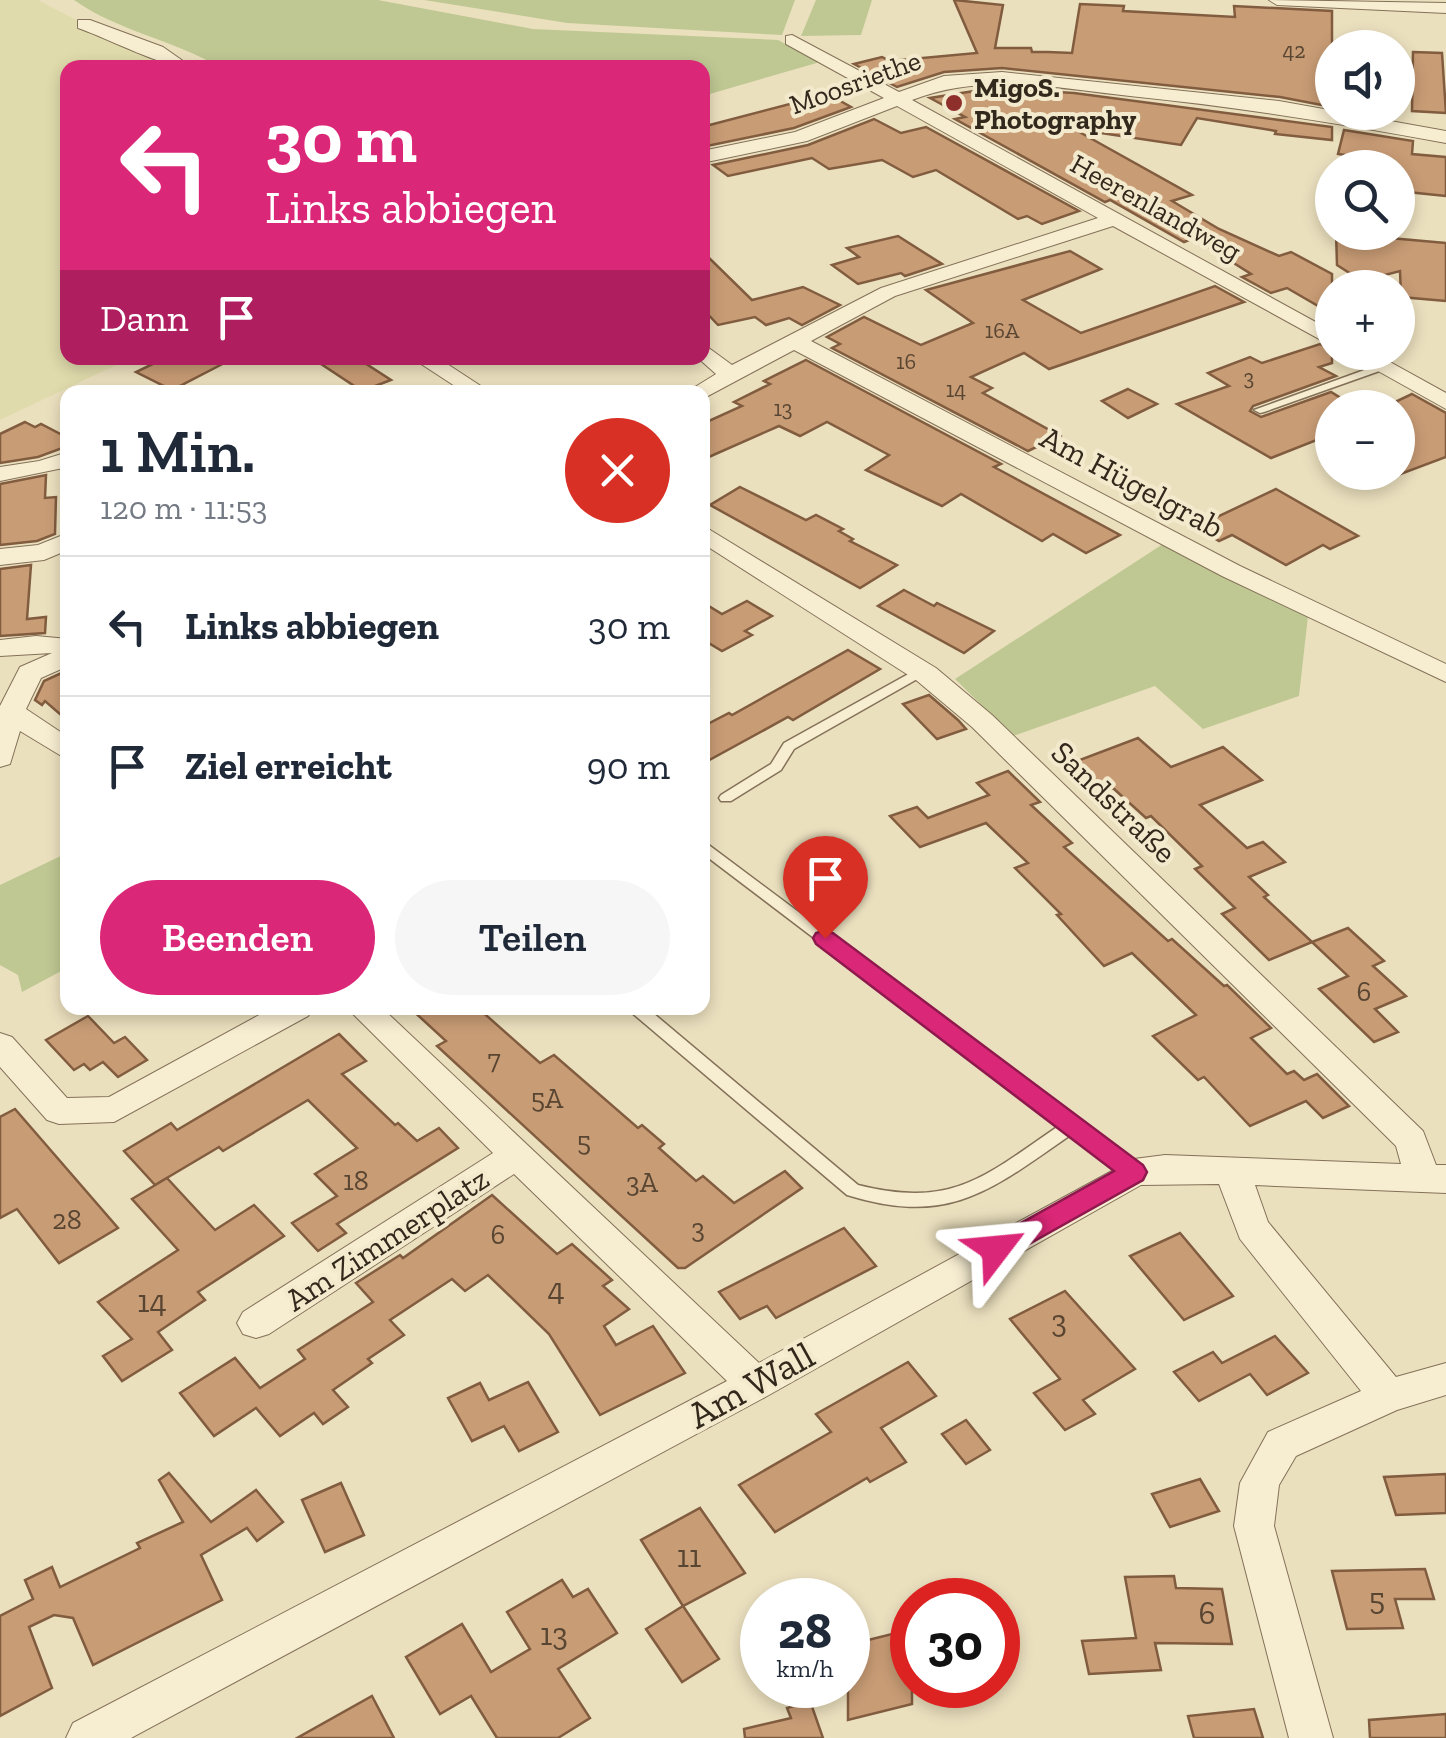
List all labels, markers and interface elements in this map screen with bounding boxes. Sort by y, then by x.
map controls [1315,30,1415,490]
button: sound [1315,30,1415,130]
house number: 42 [1282,37,1306,64]
street label: Moosriethe [785,44,925,121]
place label: MigoS. Photography [974,71,1137,136]
marker: MigoS. Photography [943,92,965,114]
text: 30 m [265,96,417,180]
icon: left [100,100,230,230]
street label: Heerenlandweg [1065,147,1247,268]
button: search [1315,150,1415,250]
text: Links abbiegen [265,181,556,235]
button: + [1315,270,1415,370]
icon: arrive [209,290,264,345]
text: Dann [100,295,189,341]
house number: 16A [985,317,1020,344]
house number: 16 [896,348,916,375]
house number: 3 [1244,364,1254,391]
house number: 14 [946,376,966,403]
button: − [1315,390,1415,490]
house number: 13 [773,395,793,422]
text: 1 Min. [100,415,255,487]
button: close [565,418,670,523]
street label: Am Hügelgrab [1034,418,1230,546]
text: 120 m · 11:53 [100,489,268,527]
icon: left [100,599,155,654]
text: Links abbiegen [185,603,439,649]
text: 30 m [588,603,670,649]
street label: Sandstraße [1044,733,1184,871]
icon: arrive [100,739,155,794]
text: Ziel erreicht [185,743,392,789]
text: 90 m [587,743,670,789]
pin [783,836,868,939]
icon: arrive [798,851,853,906]
button: Beenden [100,880,375,995]
button: Teilen [395,880,670,995]
house number: 6 [1357,975,1371,1008]
house number: 7 [487,1043,501,1076]
house number: 5A [531,1082,564,1115]
house number: 5 [577,1125,591,1158]
street label: Am Zimmerplatz [278,1159,496,1319]
house number: 18 [343,1164,369,1197]
house number: 3A [626,1166,659,1199]
position arrow [944,1197,1048,1301]
house number: 28 [52,1203,82,1236]
house number: 3 [691,1212,705,1245]
house number: 6 [491,1218,505,1251]
house number: 4 [547,1270,565,1308]
house number: 14 [137,1282,167,1320]
house number: 3 [1051,1302,1067,1340]
street label: Am Wall [680,1332,822,1438]
house number: 11 [677,1537,701,1575]
speed limit sign: 30 [890,1578,1020,1708]
house number: 5 [1369,1580,1385,1618]
house number: 6 [1199,1594,1216,1632]
text: 28 [778,1601,832,1661]
house number: 13 [540,1615,568,1653]
text: km/h [776,1653,834,1683]

